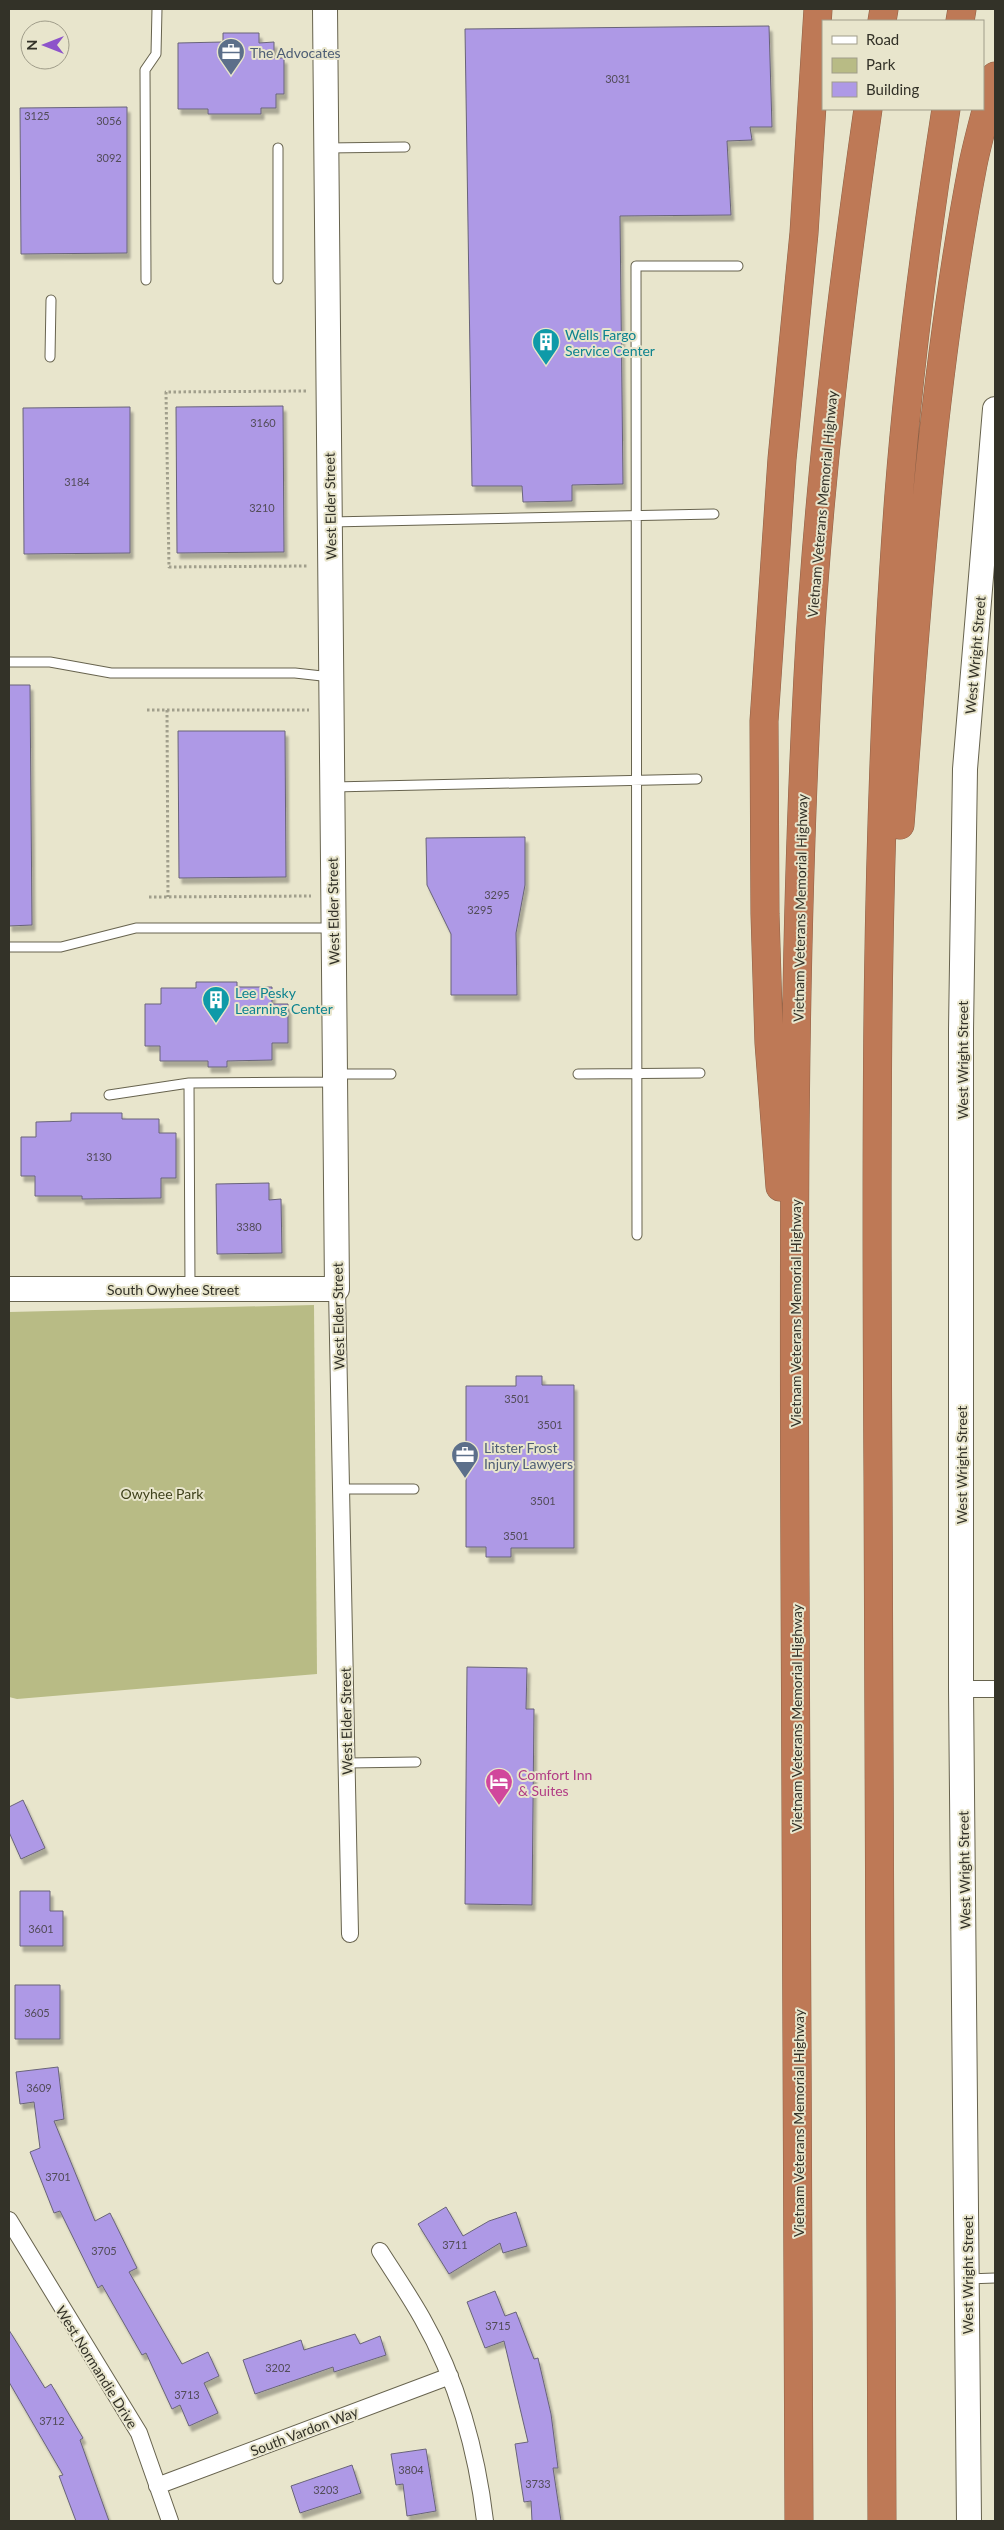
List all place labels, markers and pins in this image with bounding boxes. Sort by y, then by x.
office icon: The Advocates [216,37,246,76]
place label: The Advocates [250,44,341,61]
place label: Wells Fargo Service Center [565,326,655,359]
building icon: Wells Fargo Service Center [531,327,561,366]
place label: Lee Pesky Learning Center [235,984,333,1017]
building icon: Lee Pesky Learning Center [201,985,231,1024]
place label: Litster Frost Injury Lawyers [484,1439,573,1472]
office icon: Litster Frost Injury Lawyers [450,1440,480,1479]
place label: Comfort Inn & Suites [518,1766,592,1799]
hotel icon: Comfort Inn & Suites [484,1767,514,1806]

